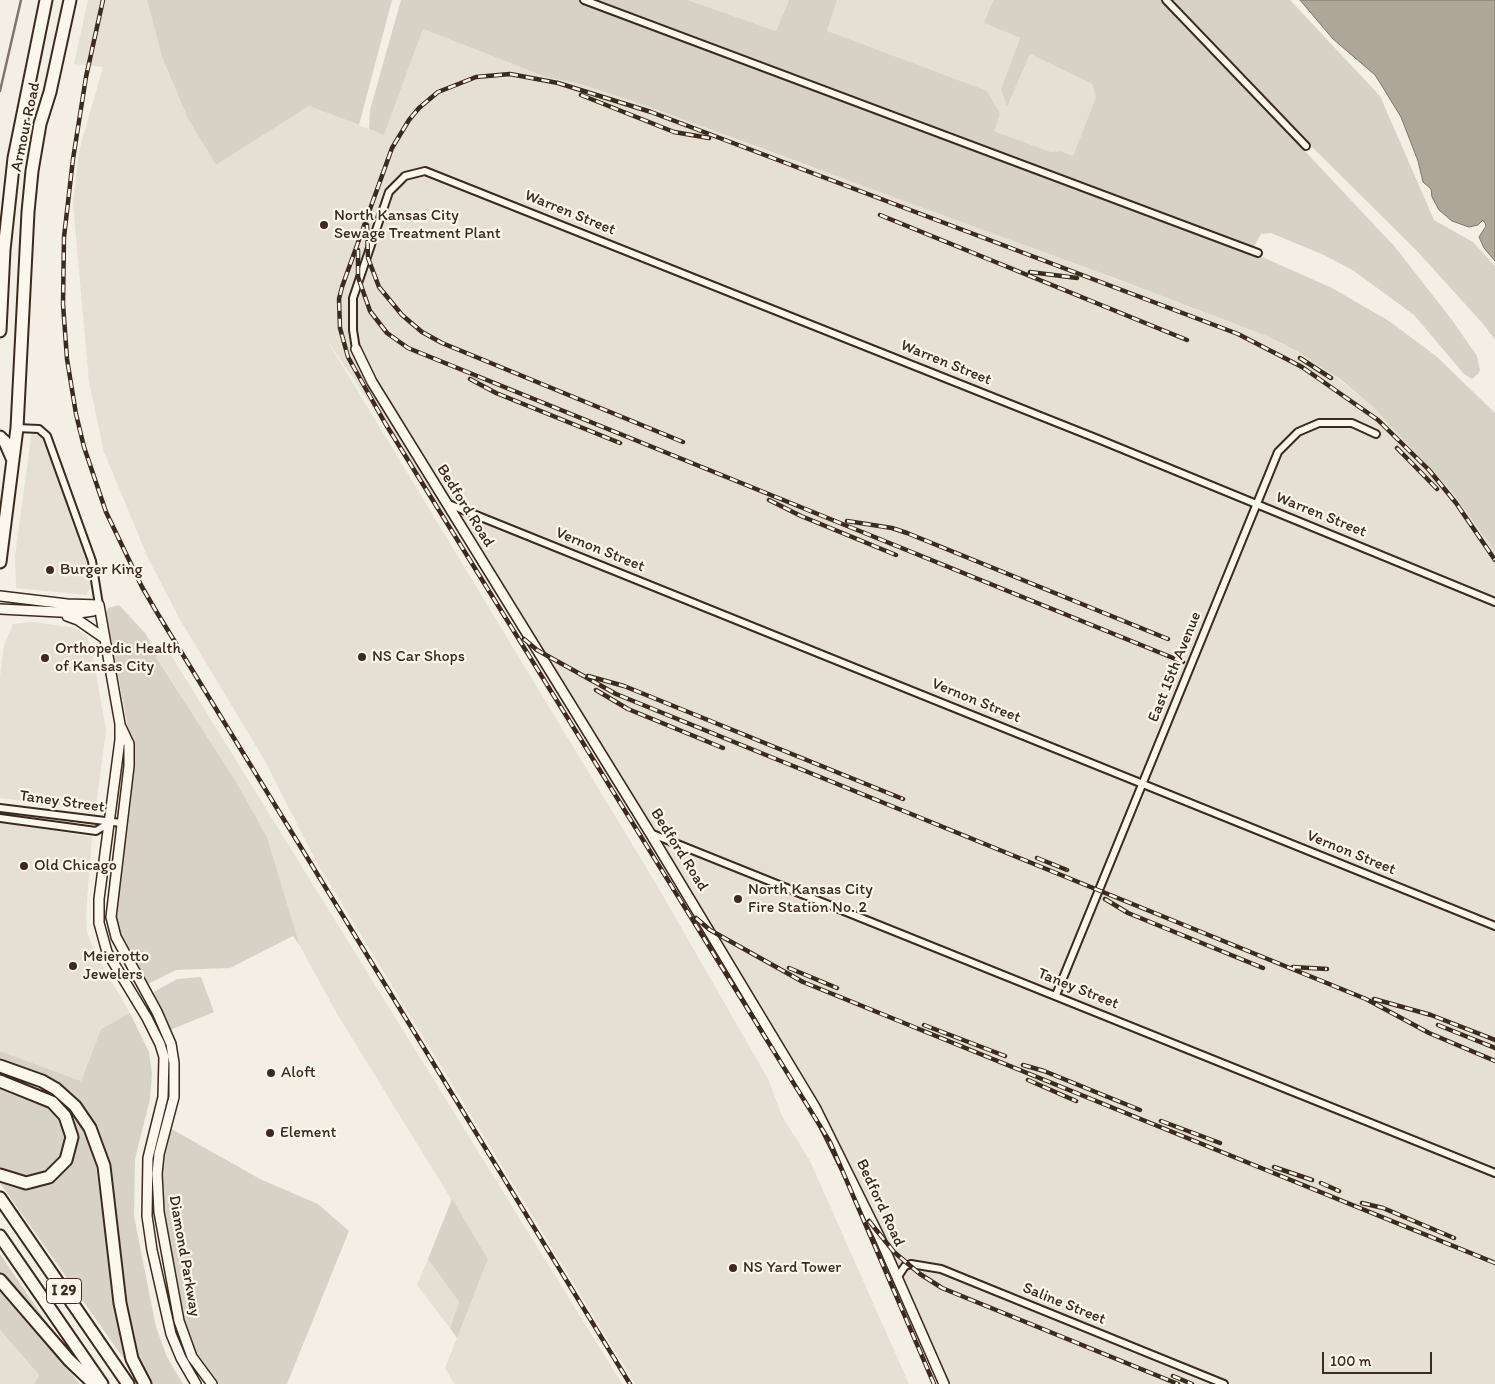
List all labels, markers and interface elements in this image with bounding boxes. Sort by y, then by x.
street label: Armour Road [7,81,45,173]
street label: Warren Street [522,186,618,240]
place label: North Kansas City Sewage Treatment Plant [334,206,501,244]
marker: North Kansas City Sewage Treatment Plant [318,219,330,231]
street label: Warren Street [898,336,994,390]
street label: Bedford Road [432,461,498,551]
street label: Warren Street [1273,488,1369,542]
street label: Vernon Street [553,523,647,577]
place label: Burger King [60,560,143,580]
marker: Burger King [44,564,56,576]
street label: East 15th Avenue [1144,609,1206,725]
place label: Orthopedic Health of Kansas City [55,639,181,677]
place label: NS Car Shops [372,647,465,667]
marker: NS Car Shops [356,651,368,663]
marker: Orthopedic Health of Kansas City [39,652,51,664]
street label: Vernon Street [929,674,1023,728]
street label: Taney Street [18,787,106,817]
street label: Bedford Road [646,805,712,895]
street label: Vernon Street [1304,826,1398,880]
place label: Old Chicago [34,856,117,876]
marker: Old Chicago [18,860,30,872]
place label: North Kansas City Fire Station No. 2 [748,880,873,918]
marker: North Kansas City Fire Station No. 2 [732,893,744,905]
place label: Meierotto Jewelers [83,947,149,985]
marker: Meierotto Jewelers [67,960,79,972]
street label: Taney Street [1035,964,1121,1014]
place label: Aloft [281,1063,316,1083]
marker: Aloft [265,1067,277,1079]
place label: Element [280,1123,337,1143]
marker: Element [264,1127,276,1139]
street label: Bedford Road [851,1156,909,1250]
street label: Diamond Parkway [164,1194,204,1318]
place label: NS Yard Tower [743,1258,841,1278]
marker: NS Yard Tower [727,1262,739,1274]
road number: I 29 [46,1278,82,1304]
street label: Saline Street [1020,1279,1108,1329]
scale bar [1325,1342,1435,1374]
text: 100 m [1330,1352,1371,1370]

